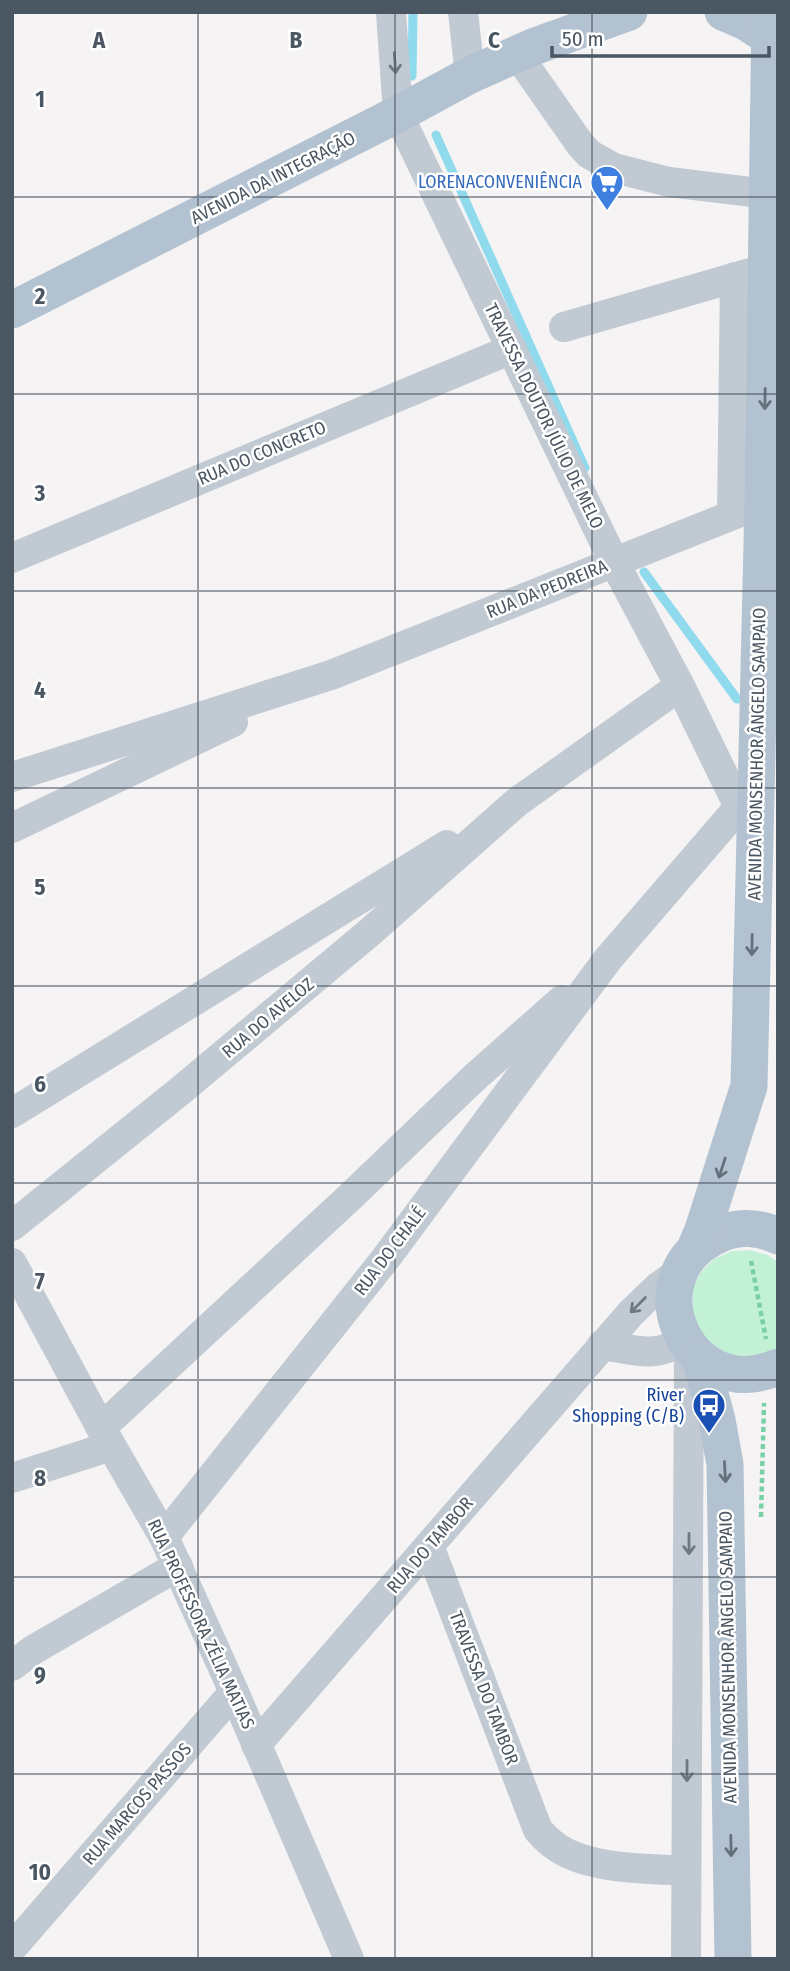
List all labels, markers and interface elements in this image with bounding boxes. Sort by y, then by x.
scale bar [552,14,769,58]
text: A [92,26,106,54]
text: B [290,26,303,54]
text: C [488,26,500,54]
text: 50 m [562,26,604,52]
one-way arrow [389,52,402,74]
text: 1 [35,85,45,113]
street label: AVENIDA DA INTEGRAÇÃO [187,127,359,229]
supermarket icon: LORENACONVENIÊNCIA [588,163,626,212]
place label: LORENACONVENIÊNCIA [418,171,583,193]
text: 2 [34,282,46,310]
street label: TRAVESSA DOUTOR JÚLIO DE MELO [480,299,609,532]
one-way arrow [758,388,772,411]
street label: RUA DO CONCRETO [195,416,329,490]
text: 3 [34,479,46,507]
street label: RUA DA PEDREIRA [483,555,611,623]
street label: AVENIDA MONSENHOR ÂNGELO SAMPAIO [743,608,771,900]
text: 4 [34,676,46,704]
text: 5 [34,873,46,901]
one-way arrow [746,934,759,957]
street label: RUA DO AVELOZ [218,973,318,1063]
text: 6 [34,1070,46,1098]
one-way arrow [714,1157,727,1179]
street label: RUA DO CHALÉ [349,1202,431,1300]
text: 7 [35,1267,45,1295]
one-way arrow [629,1297,646,1314]
place label: River Shopping (C/B) [572,1384,685,1427]
bus stop icon: River Shopping (C/B) [690,1386,728,1435]
one-way arrow [718,1460,731,1483]
text: 8 [34,1464,46,1492]
street label: RUA DO TAMBOR [382,1492,478,1598]
street label: AVENIDA MONSENHOR ÂNGELO SAMPAIO [714,1511,742,1803]
street label: RUA PROFESSORA ZÉLIA MATIAS [143,1515,260,1732]
one-way arrow [682,1532,696,1555]
street label: TRAVESSA DO TAMBOR [445,1608,523,1768]
text: 9 [34,1661,46,1689]
street label: RUA MARCOS PASSOS [78,1738,196,1870]
one-way arrow [680,1760,694,1783]
one-way arrow [724,1834,738,1857]
text: 10 [29,1858,51,1886]

